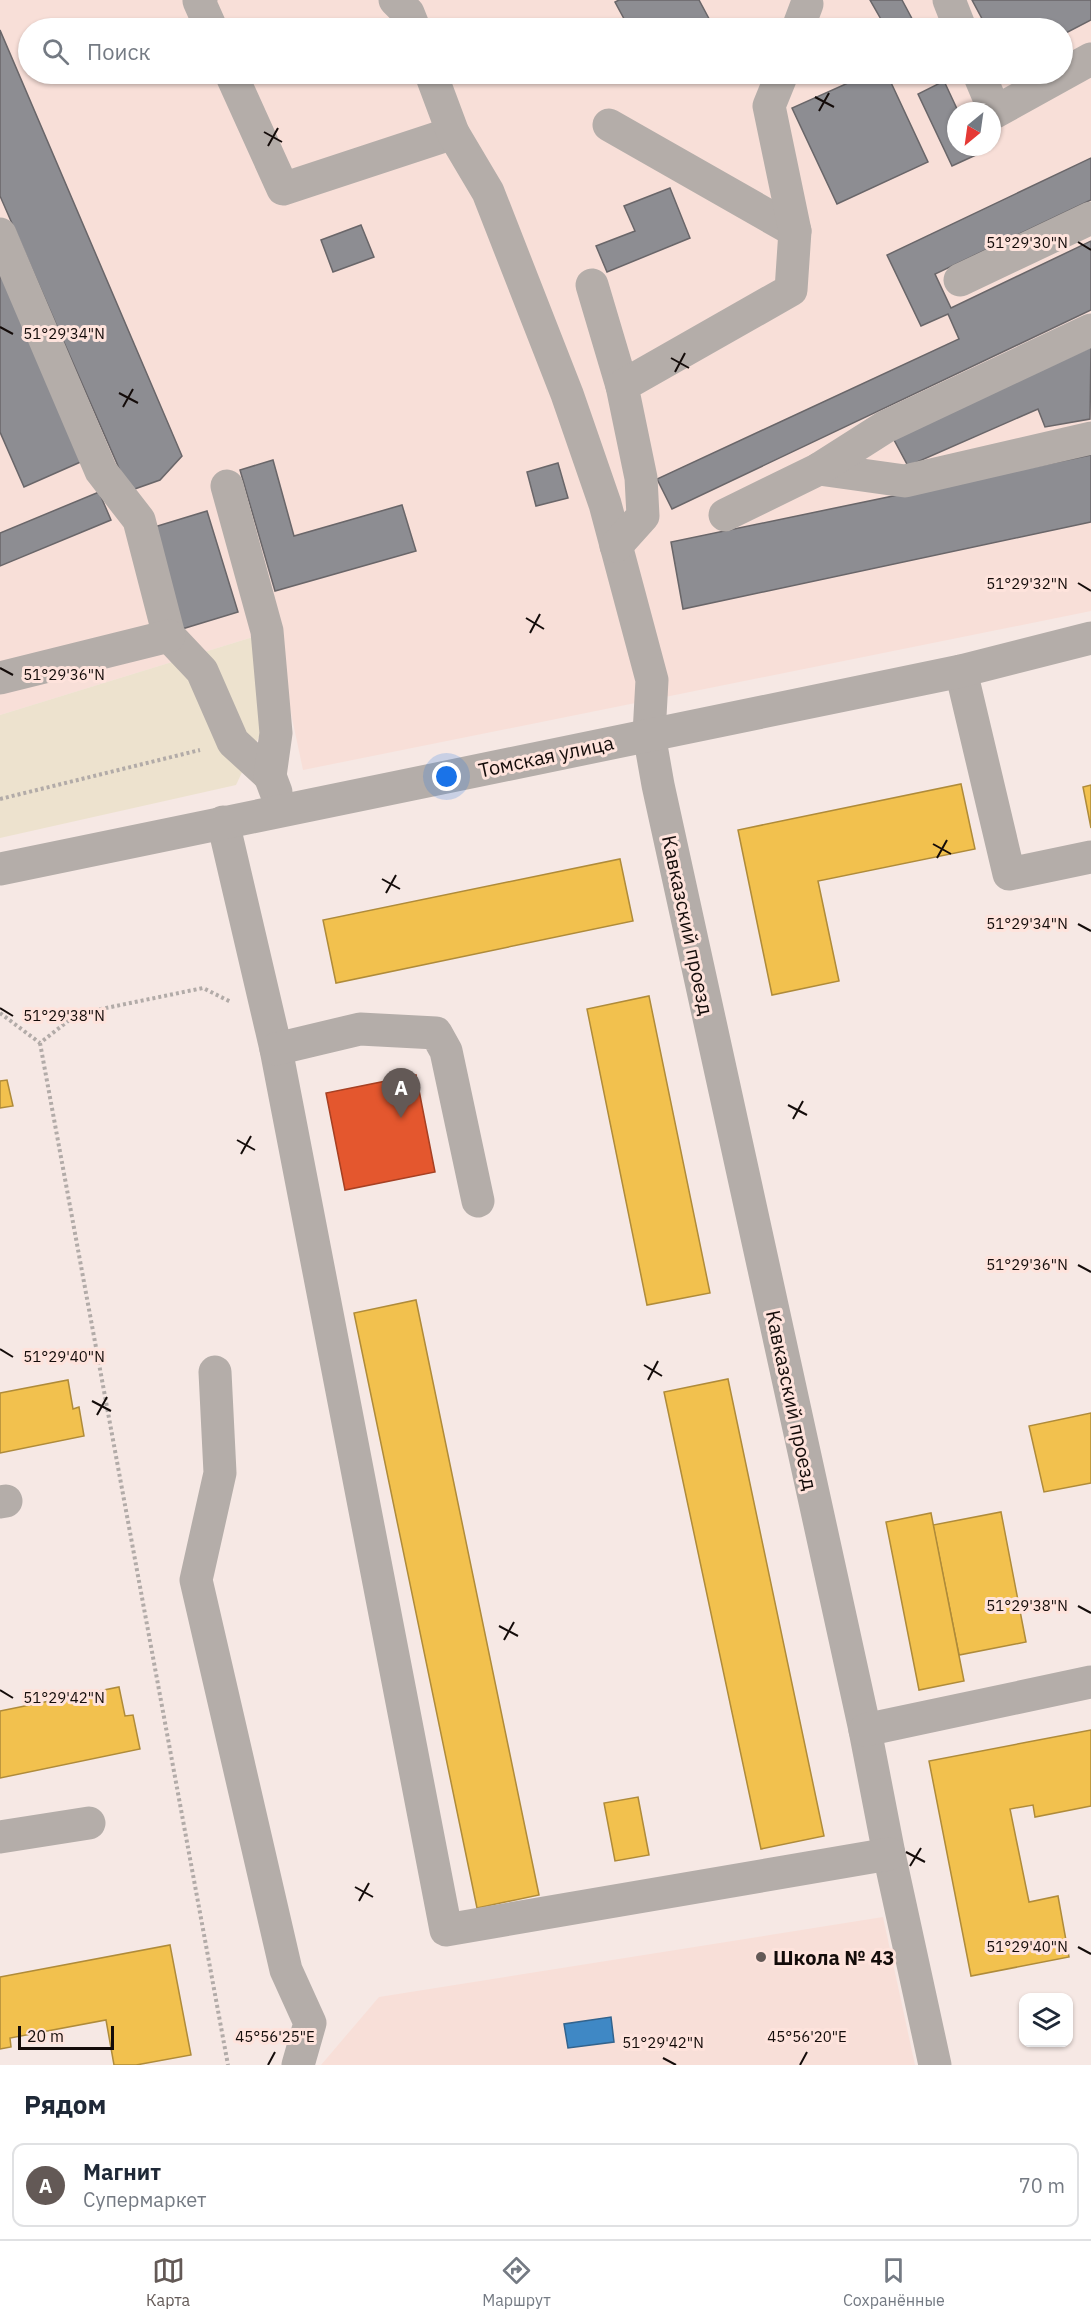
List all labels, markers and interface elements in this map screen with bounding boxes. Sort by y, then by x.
search box [18,18,1073,84]
icon: search [39,35,72,68]
text: Поиск [87,37,151,66]
north arrow [947,102,1001,156]
text: 51°29'30"N [986,233,1068,252]
text: 51°29'34"N [23,324,105,343]
text: 51°29'32"N [986,574,1068,593]
text: 51°29'36"N [23,665,105,684]
street label: Томская улица [476,728,616,784]
your location [432,762,461,791]
street label: Кавказский проезд [656,833,720,1017]
text: 51°29'34"N [986,914,1068,933]
text: 51°29'38"N [23,1006,105,1025]
pin: A [382,1068,420,1118]
text: 51°29'36"N [986,1255,1068,1274]
street label: Кавказский проезд [760,1308,824,1492]
text: 51°29'40"N [23,1347,105,1366]
text: 51°29'38"N [986,1596,1068,1615]
text: 51°29'42"N [23,1688,105,1707]
text: 51°29'40"N [986,1937,1068,1956]
place label: Школа № 43 [773,1944,895,1971]
marker: Школа № 43 [754,1950,768,1964]
map controls [1019,1993,1073,2047]
button: layers [1019,1993,1073,2047]
scale bar [18,2023,114,2050]
text: 20 m [27,2026,64,2046]
text: 45°56'25"E [235,2027,315,2046]
text: 45°56'20"E [767,2027,847,2046]
text: 51°29'42"N [622,2033,704,2052]
text: Рядом [24,2087,106,2121]
text: Магнит [83,2157,161,2186]
text: A [39,2172,52,2199]
text: 70 m [1019,2172,1065,2199]
text: Супермаркет [83,2186,206,2213]
tab: Карта [146,2254,190,2310]
tab: Маршрут [482,2254,551,2310]
tab: Сохранённые [843,2254,945,2310]

